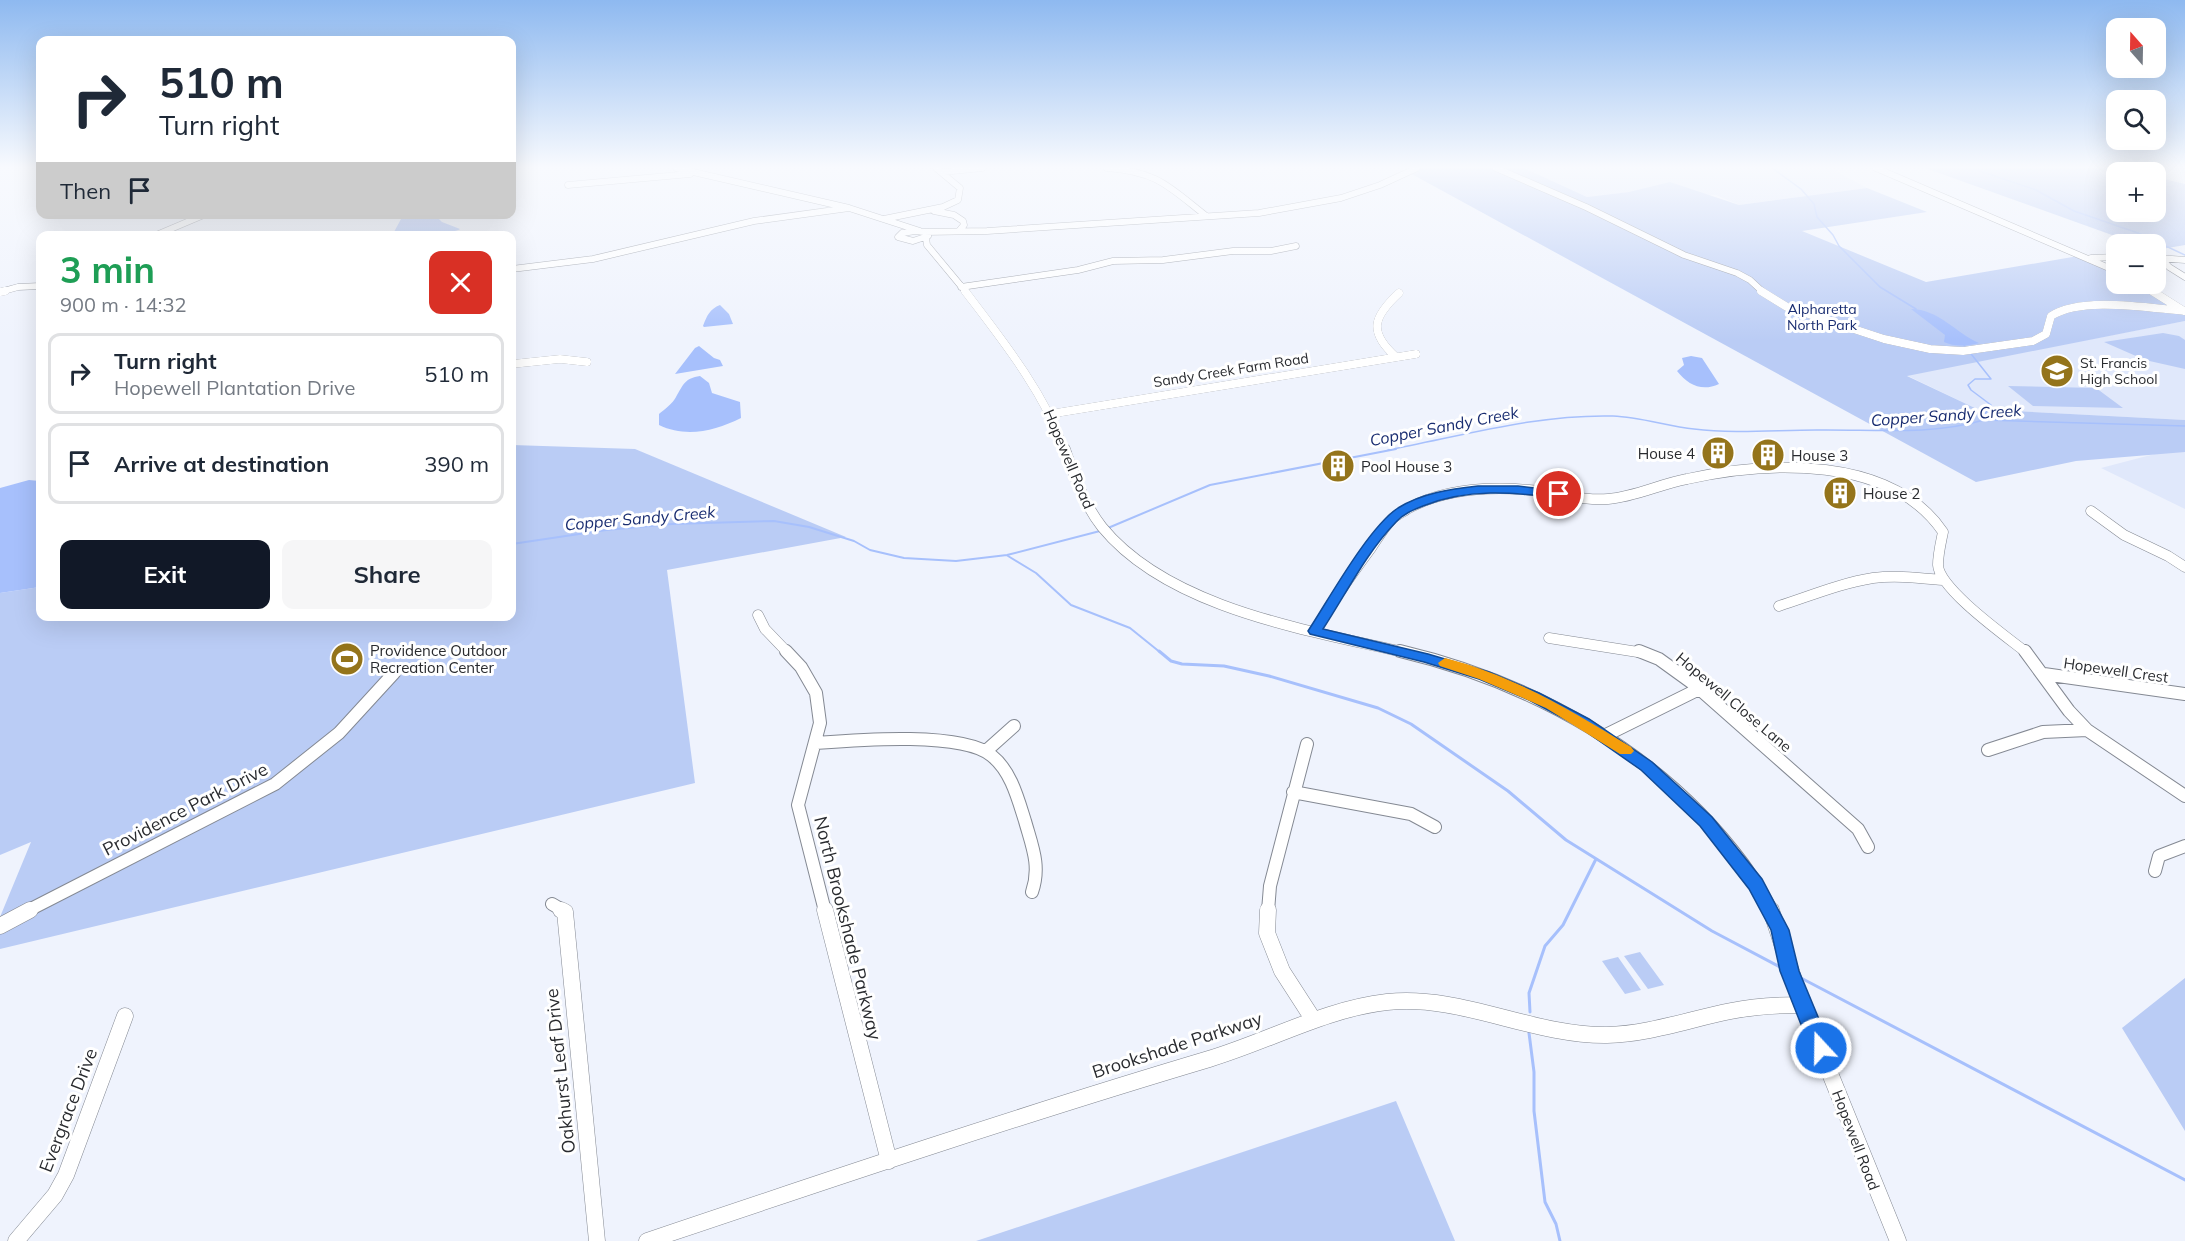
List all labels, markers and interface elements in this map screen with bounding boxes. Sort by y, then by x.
north arrow [2106,18,2166,78]
map controls [2106,18,2166,294]
text: 510 m [159,56,284,109]
icon: right [60,60,138,138]
button: search [2106,90,2166,150]
text: Turn right [159,108,279,142]
button: + [2106,162,2166,222]
icon: arrive [123,174,156,207]
text: Then [60,177,111,205]
button: − [2106,234,2166,294]
text: 3 min [60,247,155,292]
button: close [429,251,492,314]
text: 900 m · 14:32 [60,292,186,317]
park label: Alpharetta North Park [1787,300,1858,334]
text: Turn right [114,347,217,375]
street label: Sandy Creek Farm Road [1152,349,1310,391]
school or university icon: St. Francis High School [2039,353,2075,389]
place label: St. Francis High School [2080,354,2158,388]
icon: right [63,357,96,390]
text: 510 m [424,360,489,388]
text: Hopewell Plantation Drive [114,375,355,400]
water label: Copper Sandy Creek [1870,400,2023,430]
water label: Copper Sandy Creek [1368,402,1521,450]
street label: Hopewell Road [1040,406,1098,512]
building icon: House 4 [1700,435,1736,471]
building icon: House 3 [1750,437,1786,473]
place label: House 4 [1638,444,1695,463]
place label: House 3 [1791,446,1848,465]
icon: arrive [63,447,96,480]
building icon: Pool House 3 [1320,448,1356,484]
text: Arrive at destination [114,450,329,478]
text: 390 m [424,450,489,478]
place label: Pool House 3 [1361,457,1452,476]
pin [1533,468,1584,519]
building icon: House 2 [1822,475,1858,511]
icon: arrive [1542,477,1575,510]
place label: House 2 [1863,484,1920,503]
water label: Copper Sandy Creek [564,501,717,535]
button: Exit [60,540,270,609]
button: Share [282,540,492,609]
sports icon: Providence Outdoor Recreation Center [329,641,365,677]
place label: Providence Outdoor Recreation Center [370,641,508,677]
street label: Hopewell Close Lane [1672,648,1796,756]
street label: Hopewell Crest [2062,653,2170,687]
street label: Providence Park Drive [99,757,271,861]
street label: North Brookshade Parkway [809,814,887,1043]
street label: Oakhurst Leaf Drive [540,987,580,1155]
street label: Brookshade Parkway [1089,1007,1265,1083]
position arrow [1789,1016,1853,1080]
street label: Evergrace Drive [34,1045,102,1175]
street label: Hopewell Road [1828,1087,1884,1193]

